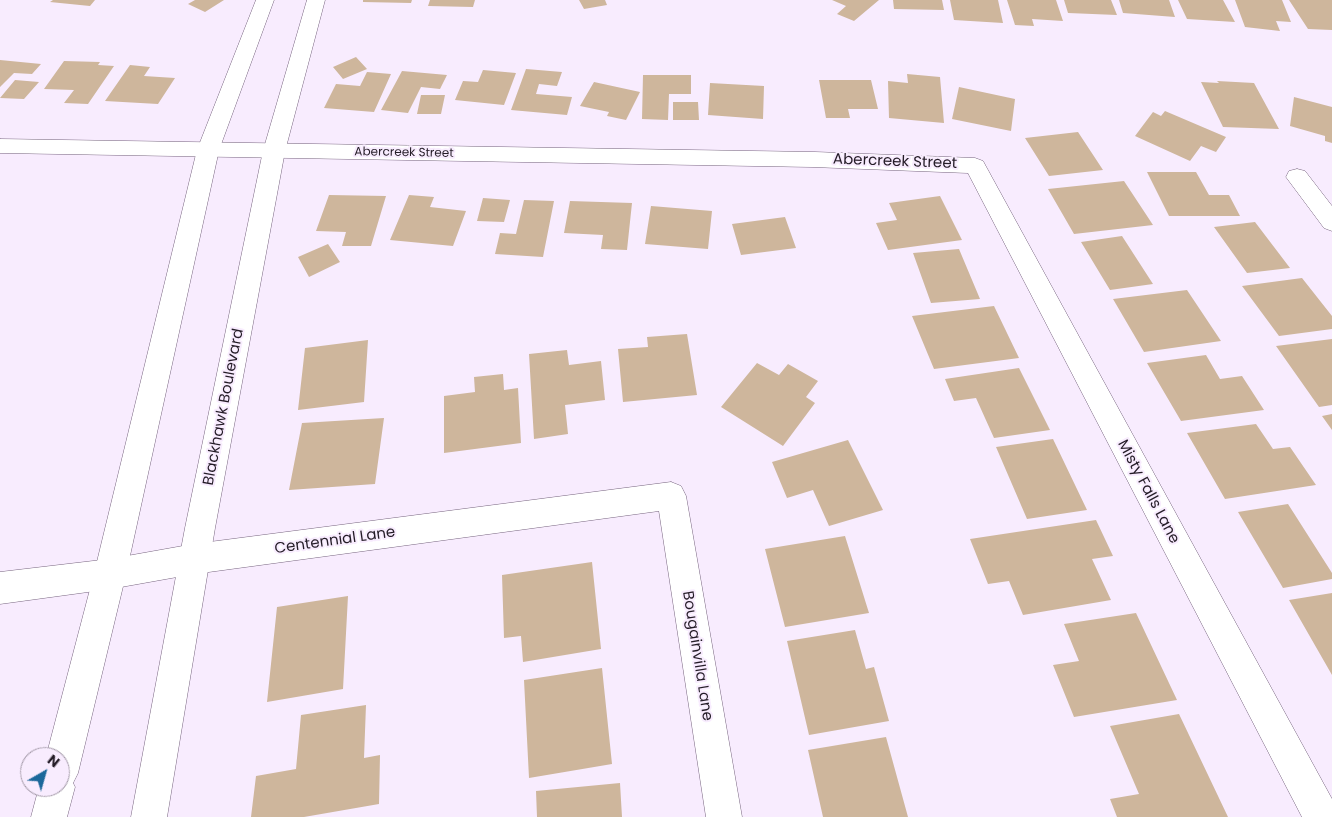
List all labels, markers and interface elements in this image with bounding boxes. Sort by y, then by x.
street label: Abercreek Street [354,145,454,161]
street label: Abercreek Street [833,151,957,173]
street label: Blackhawk Boulevard [200,327,248,487]
street label: Misty Falls Lane [1113,437,1183,547]
street label: Centennial Lane [274,524,396,558]
street label: Bougainvilla Lane [678,590,716,722]
north arrow [20,747,70,797]
text: N [43,750,64,772]

